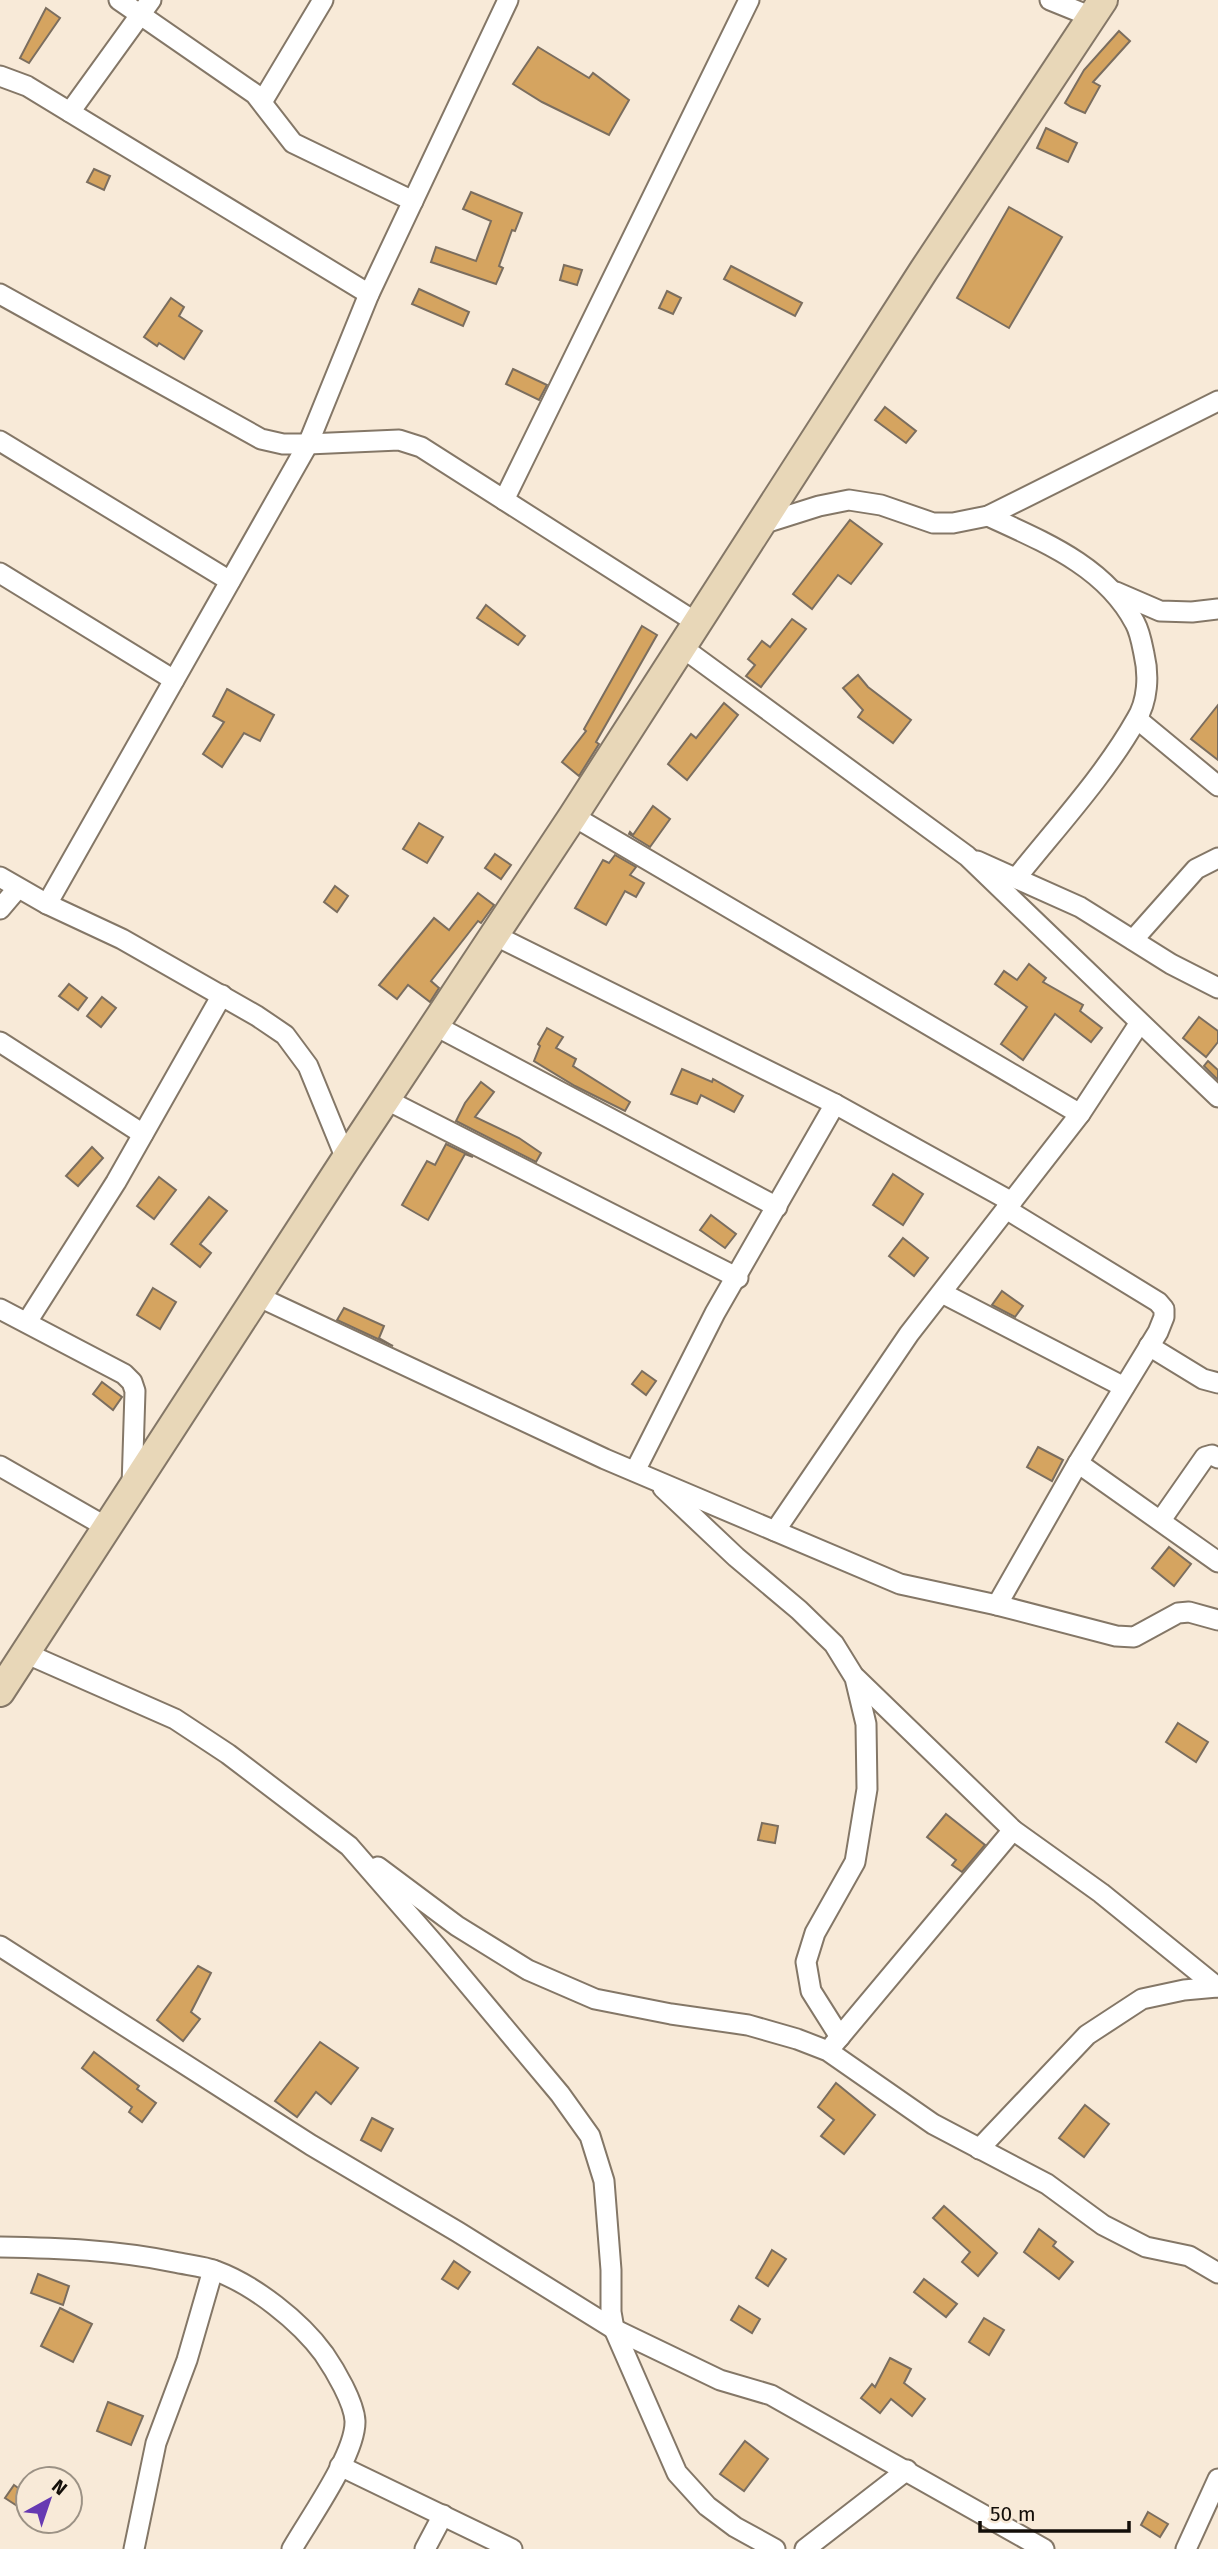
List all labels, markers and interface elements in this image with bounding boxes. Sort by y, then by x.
north arrow [14,2465,84,2535]
text: N [47,2474,72,2500]
scale bar [980,2490,1129,2534]
text: 50 m [990,2501,1036,2527]

